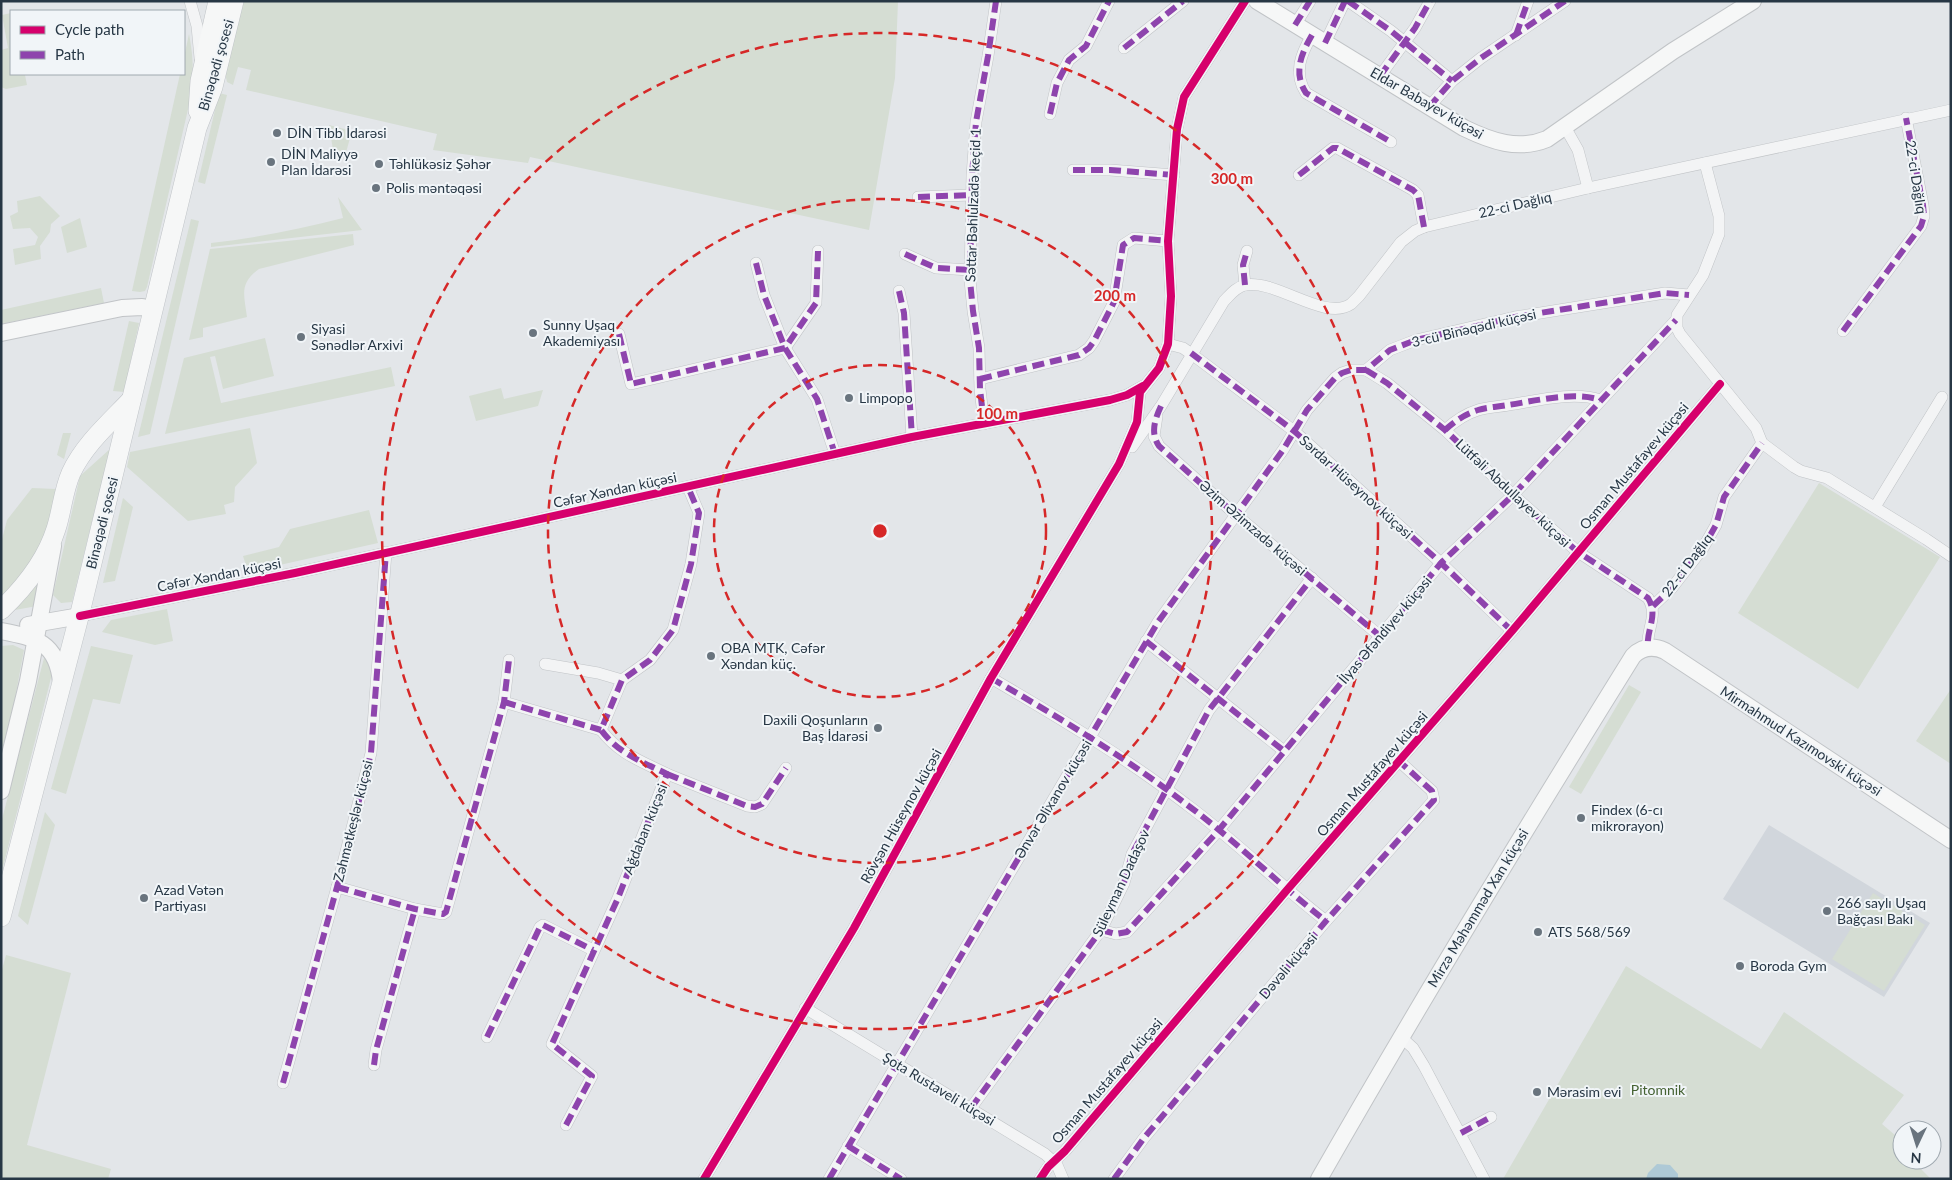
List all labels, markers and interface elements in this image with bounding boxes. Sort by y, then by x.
legend [10,10,185,75]
street label: Binəqədi şosesi [194,17,237,113]
text: Cycle path [55,20,124,38]
text: Path [55,45,85,63]
street label: Eldar Babayev küçəsi [1367,63,1487,142]
place label: DİN Tibb İdarəsi [287,124,387,141]
marker: DİN Tibb İdarəsi [271,127,283,139]
street label: Səttar Bəhlulzadə keçid 1 [961,128,984,282]
street label: 22-ci Dağlıq [1902,139,1931,215]
place label: DİN Maliyyə Plan İdarəsi [281,145,358,178]
place label: Təhlükəsiz Şəhər [389,155,491,172]
marker: DİN Maliyyə Plan İdarəsi [265,156,277,168]
marker: Təhlükəsiz Şəhər [373,158,385,170]
text: 300 m [1211,169,1253,187]
place label: Polis məntəqəsi [386,179,482,196]
marker: Polis məntəqəsi [370,182,382,194]
street label: 22-ci Dağlıq [1477,188,1553,221]
text: 200 m [1094,286,1136,304]
street label: 3-cü Binəqədi küçəsi [1410,305,1538,350]
place label: Sunny Uşaq Akademiyası [543,316,620,349]
place label: Siyasi Sənədlər Arxivi [311,320,403,353]
marker: Sunny Uşaq Akademiyası [527,327,539,339]
marker: Siyasi Sənədlər Arxivi [295,331,307,343]
place label: Limpopo [859,389,913,406]
marker: Limpopo [843,392,855,404]
street label: Osman Mustafayev küçəsi [1576,399,1692,533]
text: 100 m [976,404,1018,422]
street label: Sərdar Hüseynov küçəsi [1296,431,1416,542]
street label: Lütfəli Abdullayev küçəsi [1452,435,1574,550]
street label: Cəfər Xəndan küçəsi [552,468,678,511]
street label: Binəqədi şosesi [82,475,121,571]
street label: Əzim Əzimzadə küçəsi [1196,476,1310,579]
centre of rings [871,522,889,540]
street label: 22-ci Dağlıq [1657,530,1716,599]
street label: Cəfər Xəndan küçəsi [156,554,282,595]
street label: İlyas Əfəndiyev küçəsi [1335,572,1435,687]
place label: OBA MTK, Cəfər Xəndan küç. [721,639,825,672]
marker: OBA MTK, Cəfər Xəndan küç. [705,650,717,662]
street label: Mirmahmud Kazımovski küçəsi [1717,682,1885,799]
street label: Osman Mustafayev küçəsi [1313,708,1431,840]
place label: Daxili Qoşunların Baş İdarəsi [763,711,868,744]
marker: Daxili Qoşunların Baş İdarəsi [872,722,884,734]
street label: Ənvər Əlixanov küçəsi [1010,736,1095,861]
street label: Rövşən Hüseynov küçəsi [856,745,945,886]
street label: Zəhmətkeşlər küçəsi [329,758,376,884]
street label: Ağdaban küçəsi [619,781,670,877]
place label: Findex (6-cı mikrorayon) [1591,801,1664,834]
marker: Findex (6-cı mikrorayon) [1575,812,1587,824]
street label: Süleyman Dadaşov [1088,826,1153,939]
street label: Mirzə Məhəmməd Xan küçəsi [1424,826,1532,990]
place label: Azad Vətən Partiyası [154,881,224,914]
marker: Azad Vətən Partiyası [138,892,150,904]
place label: 266 saylı Uşaq Bağçası Bakı [1837,894,1926,927]
marker: 266 saylı Uşaq Bağçası Bakı [1821,905,1833,917]
place label: ATS 568/569 [1548,923,1631,940]
marker: ATS 568/569 [1532,926,1544,938]
street label: Dəvəli küçəsi [1255,929,1320,1002]
place label: Boroda Gym [1750,957,1827,974]
marker: Boroda Gym [1734,960,1746,972]
street label: Osman Mustafayev küçəsi [1048,1015,1166,1147]
street label: Şota Rustaveli küçəsi [880,1048,999,1129]
park label: Pitomnik [1631,1081,1686,1098]
place label: Mərasim evi [1547,1083,1621,1100]
marker: Mərasim evi [1531,1086,1543,1098]
north arrow [1892,1120,1942,1170]
text: N [1910,1150,1922,1167]

